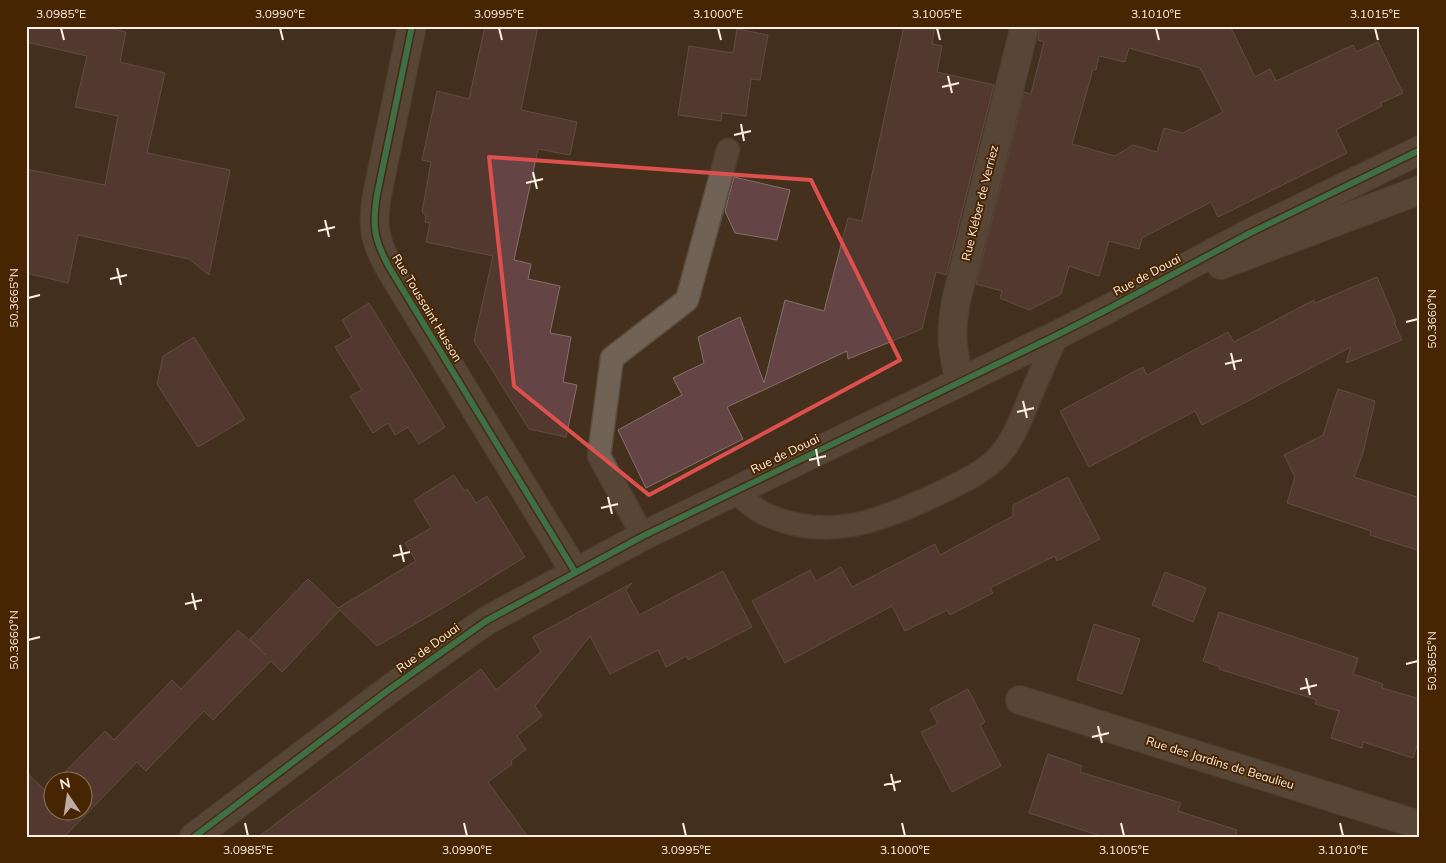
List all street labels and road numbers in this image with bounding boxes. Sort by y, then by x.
street label: Rue Kléber de Verriez [958,144,1001,262]
street label: Rue de Douai [1110,250,1183,299]
street label: Rue Toussaint Husson [389,251,466,364]
street label: Rue de Douai [748,430,822,477]
street label: Rue de Douai [393,620,462,676]
street label: Rue des Jardins de Beaulieu [1144,733,1296,792]

